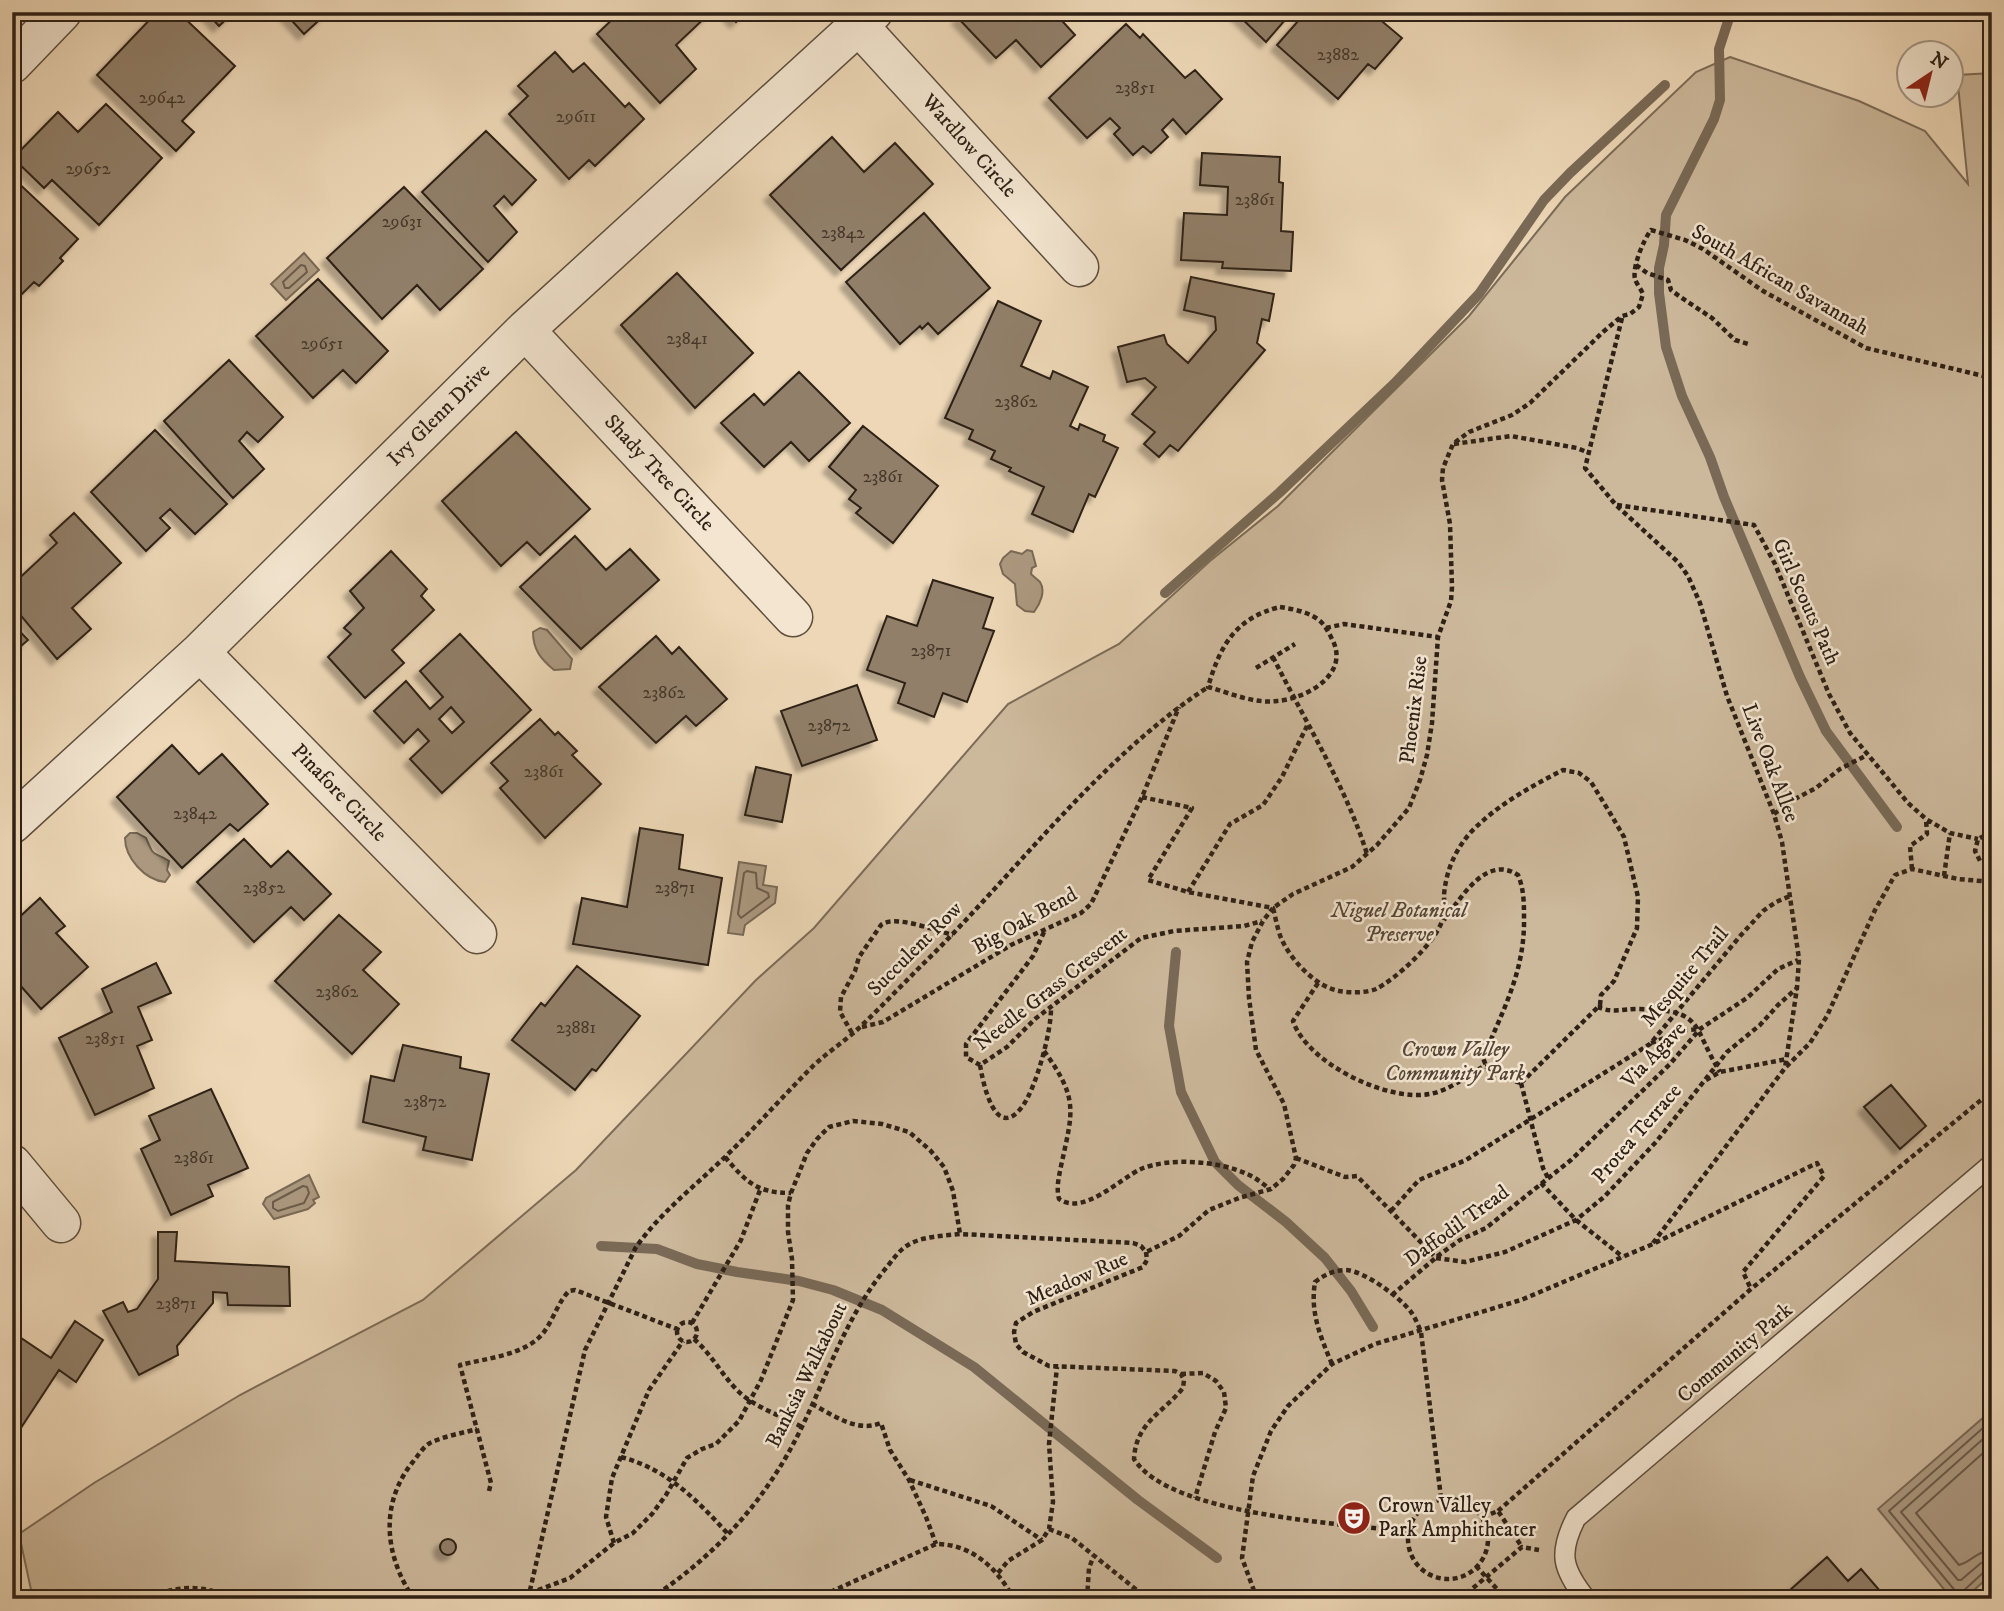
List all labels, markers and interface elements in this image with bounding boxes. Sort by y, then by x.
north arrow [1896,38,1966,108]
house number: 23882 [1317,44,1359,66]
text: N [1926,47,1952,75]
house number: 23851 [1115,77,1155,99]
house number: 29642 [139,87,185,109]
street label: Wardlow Circle [915,88,1023,203]
house number: 29611 [556,106,596,128]
house number: 29652 [66,158,111,180]
house number: 23861 [1235,189,1275,211]
house number: 29631 [382,211,422,233]
street label: South African Savannah [1687,219,1873,341]
house number: 23842 [821,222,865,244]
house number: 23841 [666,328,708,350]
house number: 29651 [301,333,343,355]
street label: Ivy Glenn Drive [382,358,496,472]
house number: 23862 [995,391,1038,413]
street label: Shady Tree Circle [598,409,720,537]
house number: 23861 [863,466,903,488]
street label: Girl Scouts Path [1766,535,1846,669]
house number: 23871 [911,640,951,662]
street label: Phoenix Rise [1394,654,1434,765]
house number: 23862 [643,682,686,704]
street label: Live Oak Allee [1735,700,1805,826]
house number: 23872 [808,715,851,737]
street label: Pinafore Circle [286,739,392,848]
house number: 23861 [524,761,564,783]
house number: 23842 [173,803,217,825]
house number: 23852 [243,877,285,899]
house number: 23871 [655,877,695,899]
street label: Big Oak Bend [968,881,1082,960]
street label: Succulent Row [862,896,968,1002]
park label: Niguel Botanical Preserve [1330,898,1469,948]
street label: Needle Grass Crescent [969,921,1133,1057]
street label: Mesquite Trail [1636,921,1735,1032]
house number: 23862 [316,981,359,1003]
street label: Via Agave [1615,1016,1692,1094]
house number: 23881 [556,1017,596,1039]
house number: 23851 [85,1028,125,1050]
park label: Crown Valley Community Park [1385,1037,1525,1087]
street label: Protea Terrace [1587,1079,1688,1189]
house number: 23872 [404,1091,447,1113]
house number: 23861 [174,1147,214,1169]
street label: Daffodil Tread [1400,1179,1515,1273]
street label: Meadow Rue [1022,1246,1132,1312]
house number: 23871 [156,1293,196,1315]
street label: Community Park [1672,1297,1798,1409]
street label: Banksia Walkabout [760,1298,854,1452]
place label: Crown Valley Park Amphitheater [1378,1493,1536,1543]
theatre icon: Crown Valley Park Amphitheater [1335,1499,1373,1537]

